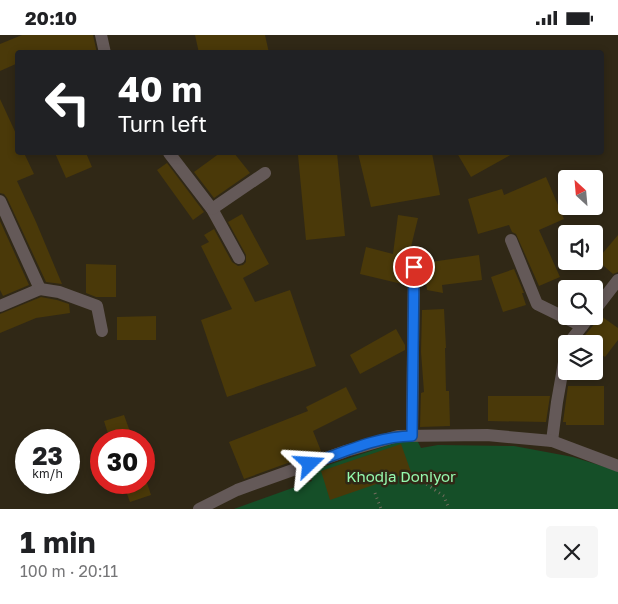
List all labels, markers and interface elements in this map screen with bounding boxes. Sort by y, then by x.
text: 20:10 [25,6,77,29]
text: 40 m [118,68,202,110]
icon: left [35,70,100,135]
text: Turn left [118,110,207,137]
north arrow [558,170,602,215]
map controls [558,170,603,380]
button: sound [558,225,603,270]
pin [393,246,435,288]
icon: arrive [400,253,428,281]
button: search [558,280,603,325]
button: layers [558,335,603,380]
speed limit sign: 30 [90,429,155,494]
position arrow [283,437,335,489]
text: 23 [32,440,63,471]
text: km/h [32,466,63,481]
park label: Khodja Doniyor [346,467,456,485]
text: 1 min [20,524,96,560]
button: close [546,526,598,578]
text: 100 m · 20:11 [20,561,118,581]

